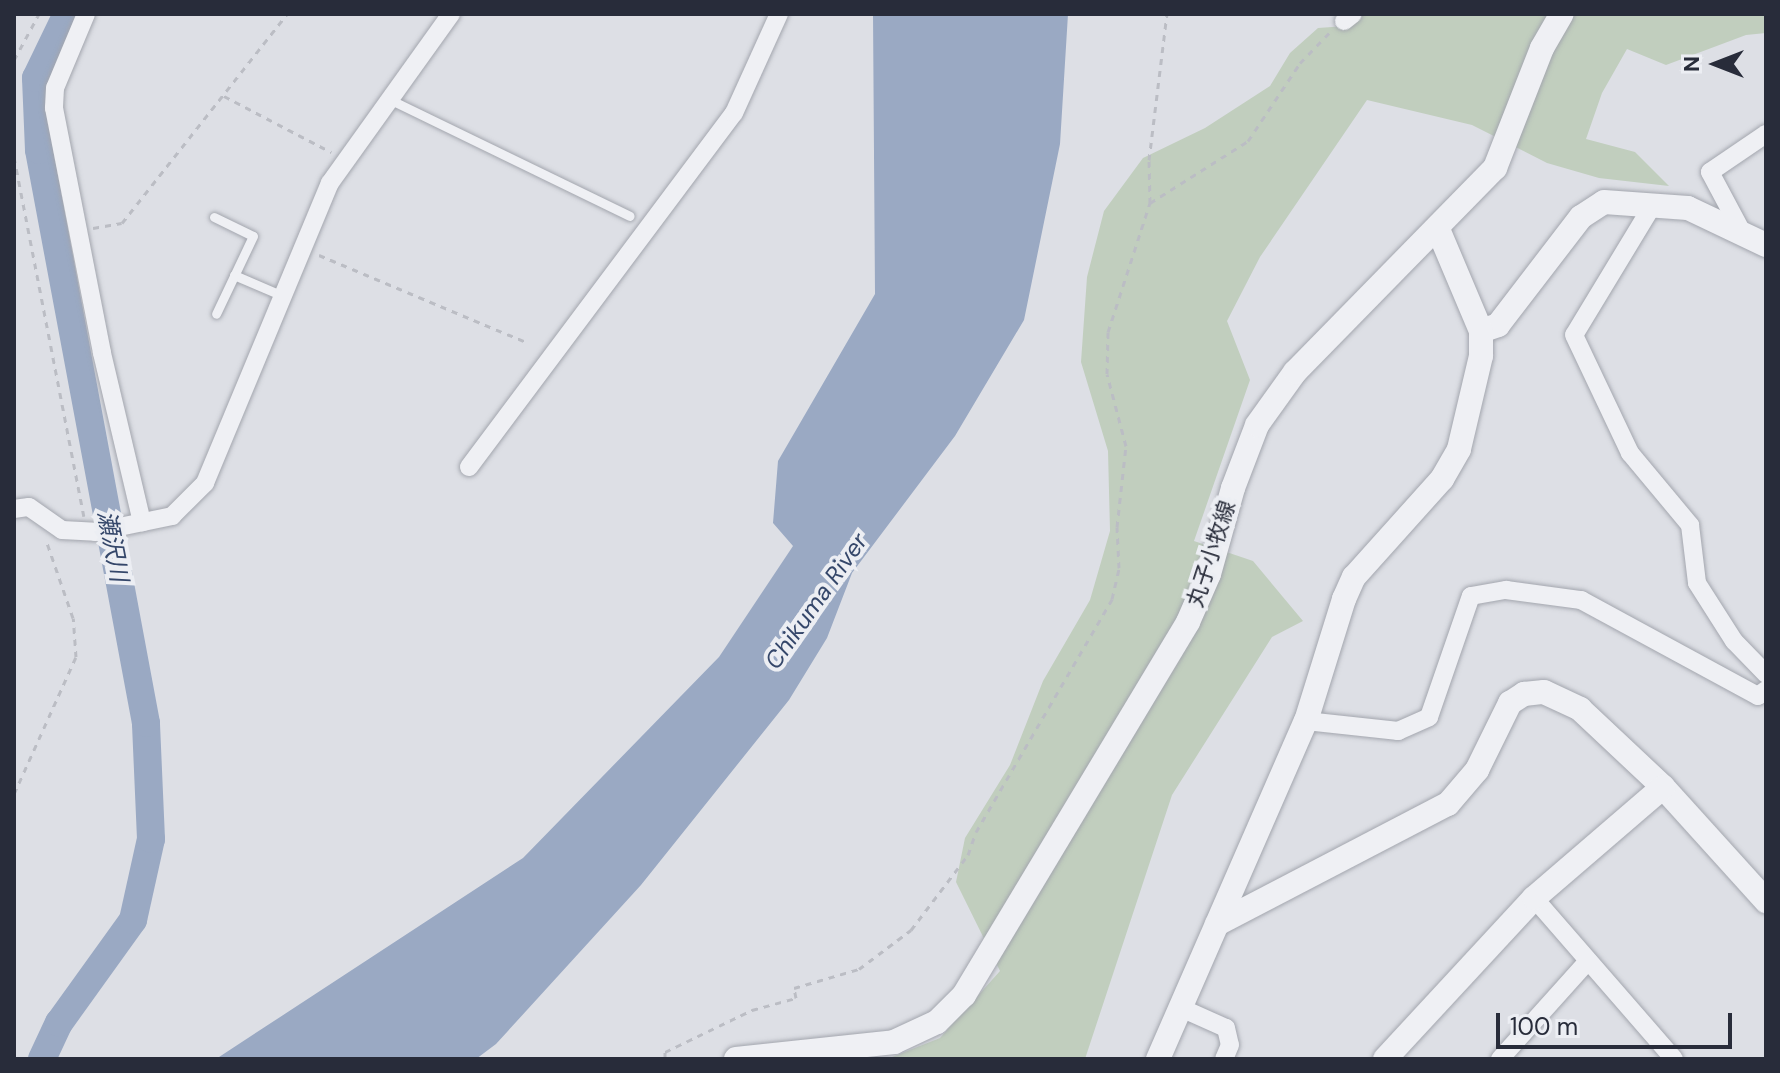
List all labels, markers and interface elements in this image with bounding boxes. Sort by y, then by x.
north arrow [1676,24,1756,104]
text: N [1677,56,1706,72]
street label: 丸子小牧線 [1181,498,1241,610]
water label: 瀬沢川 [92,508,134,584]
water label: Chikuma River [758,527,874,675]
scale bar [1500,997,1736,1047]
text: 100 m [1510,1011,1578,1042]

